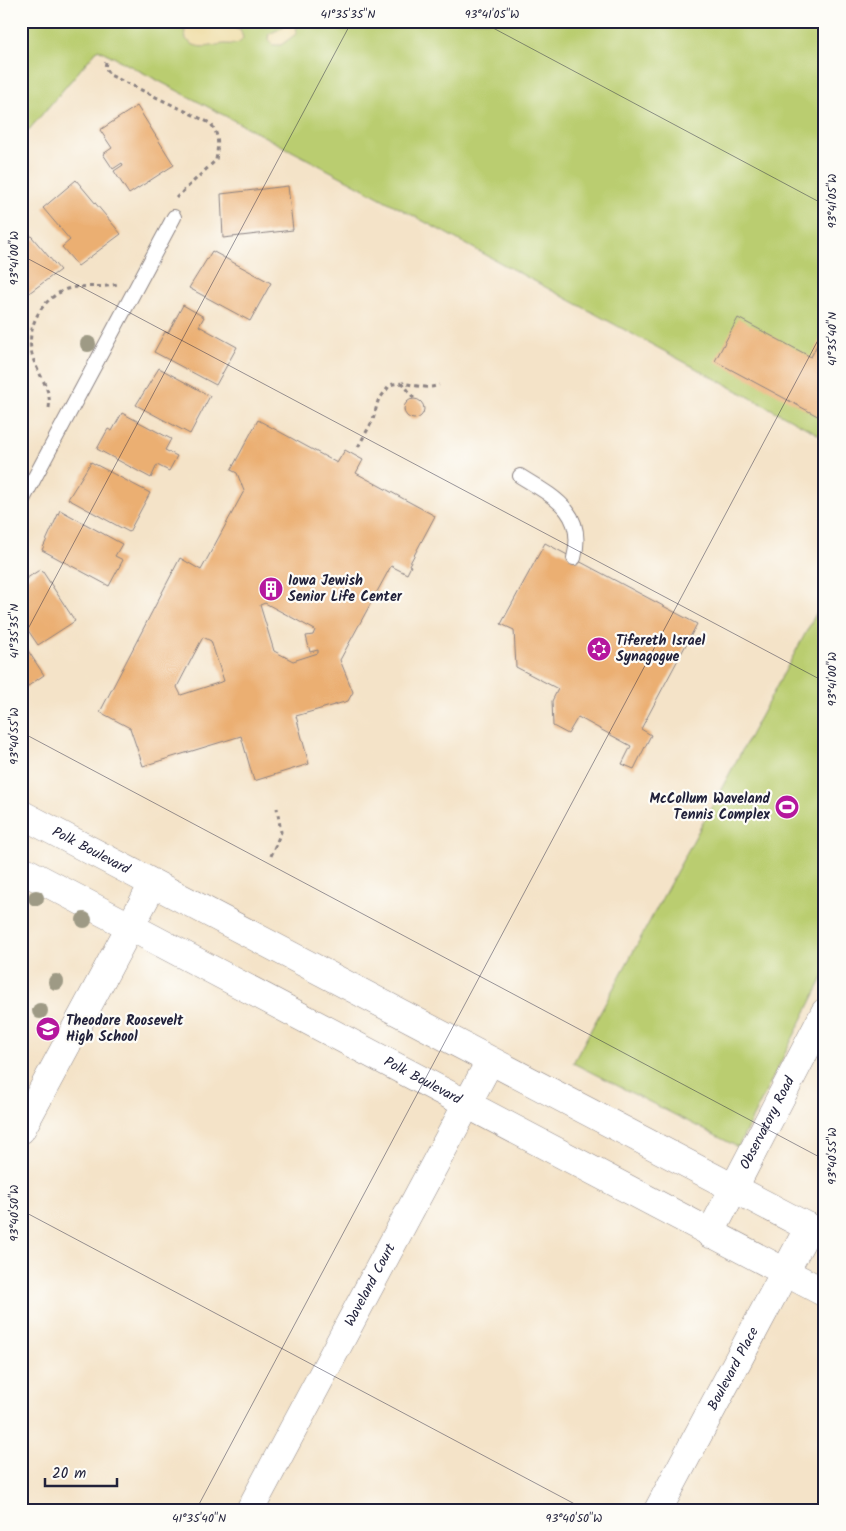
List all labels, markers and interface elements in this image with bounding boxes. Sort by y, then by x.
text: 41°35'35"N [321,5,375,24]
text: 93°41'05"W [465,5,519,24]
text: 93°41'05"W [823,174,842,228]
text: 93°41'00"W [5,231,24,285]
text: 41°35'40"N [823,312,842,366]
place label: Iowa Jewish Senior Life Center [288,570,403,608]
building icon: Iowa Jewish Senior Life Center [258,576,284,602]
text: 41°35'35"N [5,604,24,658]
place label: Tifereth Israel Synagogue [616,630,706,668]
synagogue icon: Tifereth Israel Synagogue [586,636,612,662]
text: 93°41'00"W [823,652,842,706]
text: 93°40'55"W [5,707,24,765]
place label: McCollum Waveland Tennis Complex [649,788,770,826]
sports icon: McCollum Waveland Tennis Complex [774,794,800,820]
street label: Polk Boulevard [48,821,135,881]
place label: Theodore Roosevelt High School [66,1010,184,1048]
school or university icon: Theodore Roosevelt High School [35,1016,61,1042]
street label: Polk Boulevard [380,1051,466,1111]
street label: Observatory Road [734,1072,801,1173]
text: 93°40'55"W [823,1127,842,1185]
text: 93°40'50"W [5,1185,24,1241]
street label: Waveland Court [339,1239,402,1331]
street label: Boulevard Place [702,1323,765,1414]
scale bar [45,1456,118,1488]
text: 20 m [52,1462,86,1486]
text: 41°35'40"N [172,1509,226,1528]
text: 93°40'50"W [546,1509,602,1528]

